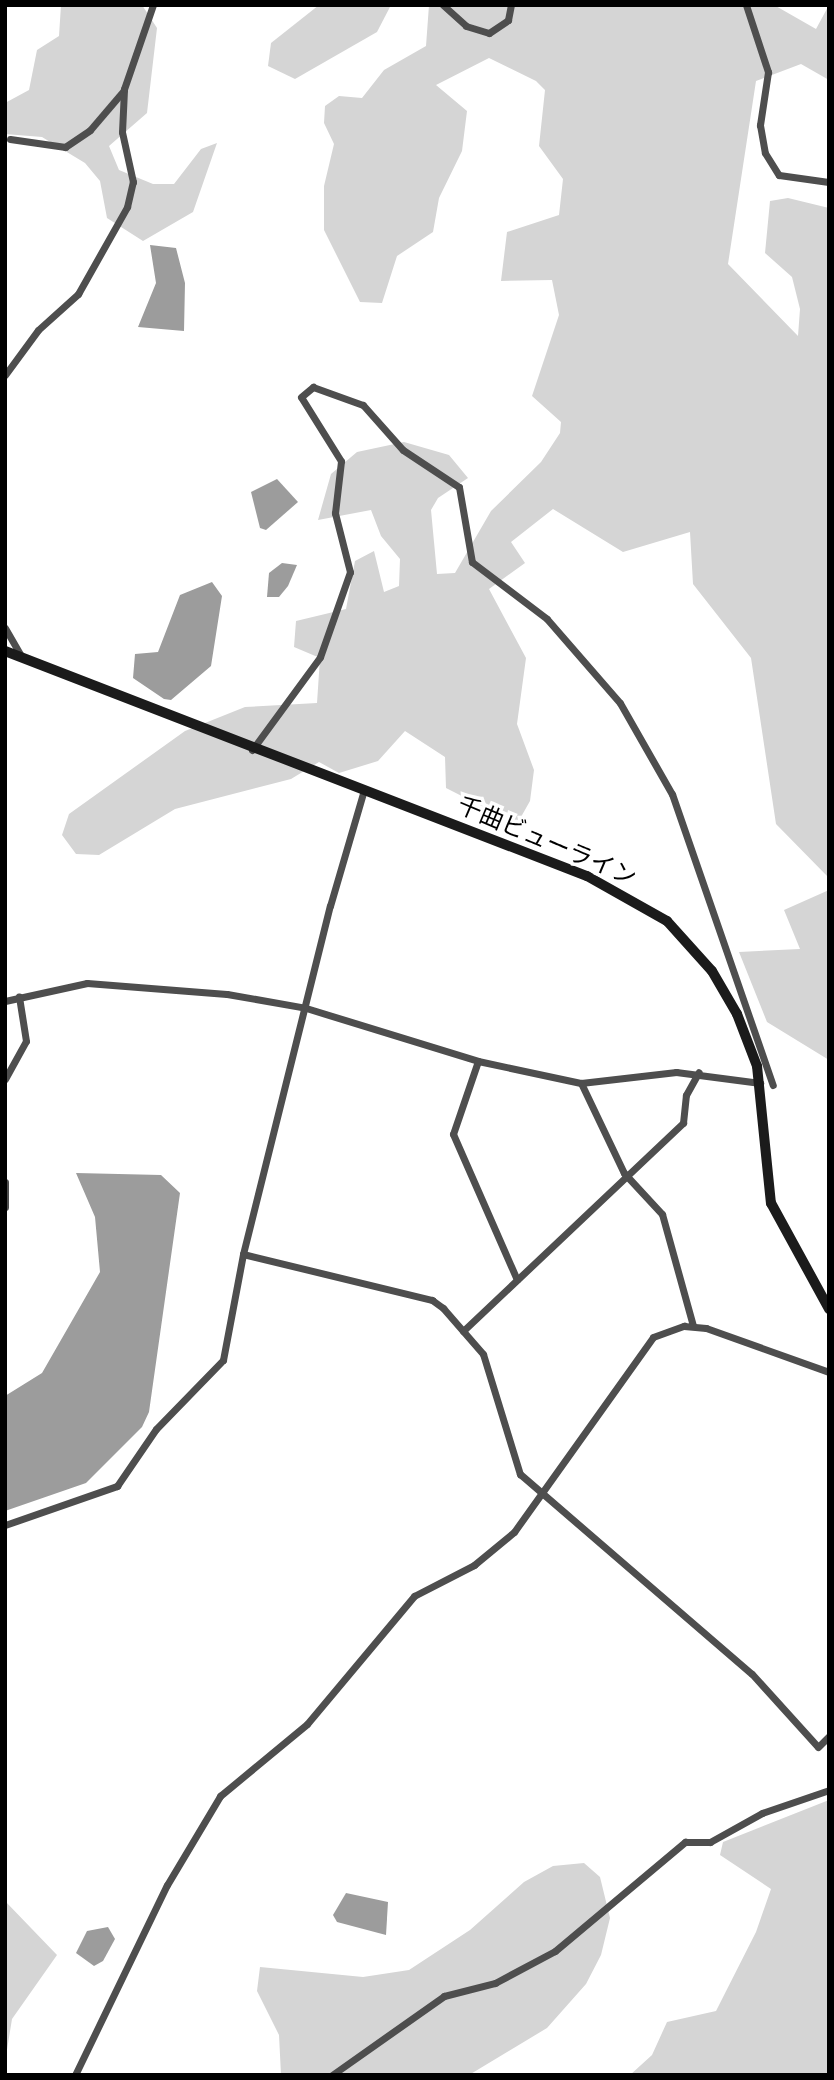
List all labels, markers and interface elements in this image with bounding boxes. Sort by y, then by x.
street label: 千曲ビューライン [453,790,641,892]

